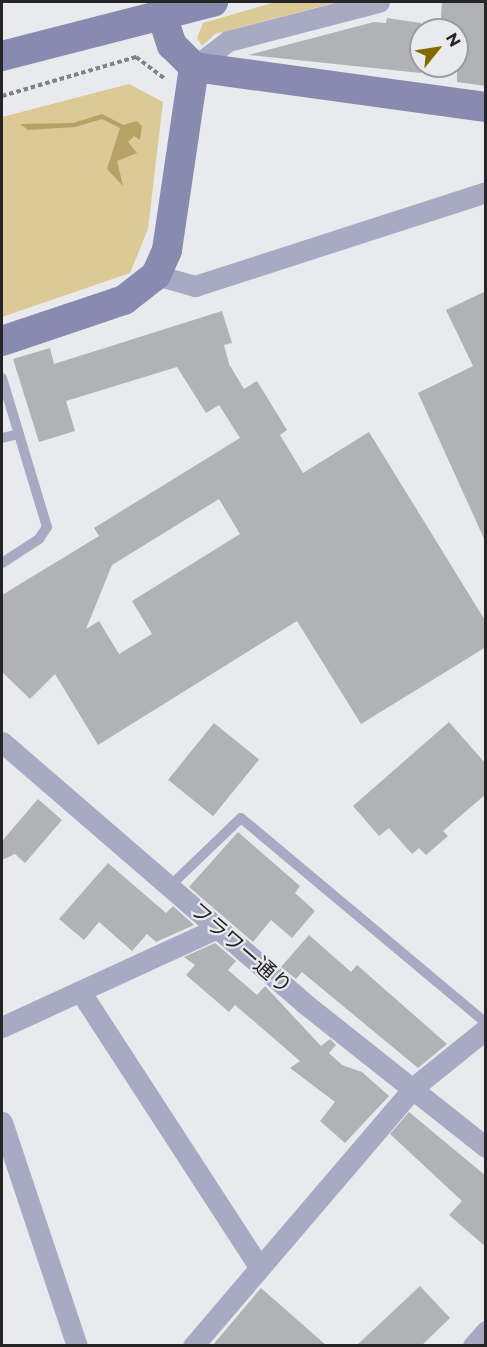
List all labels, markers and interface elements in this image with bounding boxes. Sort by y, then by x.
north arrow [409,18,469,78]
text: N [442,29,465,50]
street label: フラワー通り [185,897,297,999]

